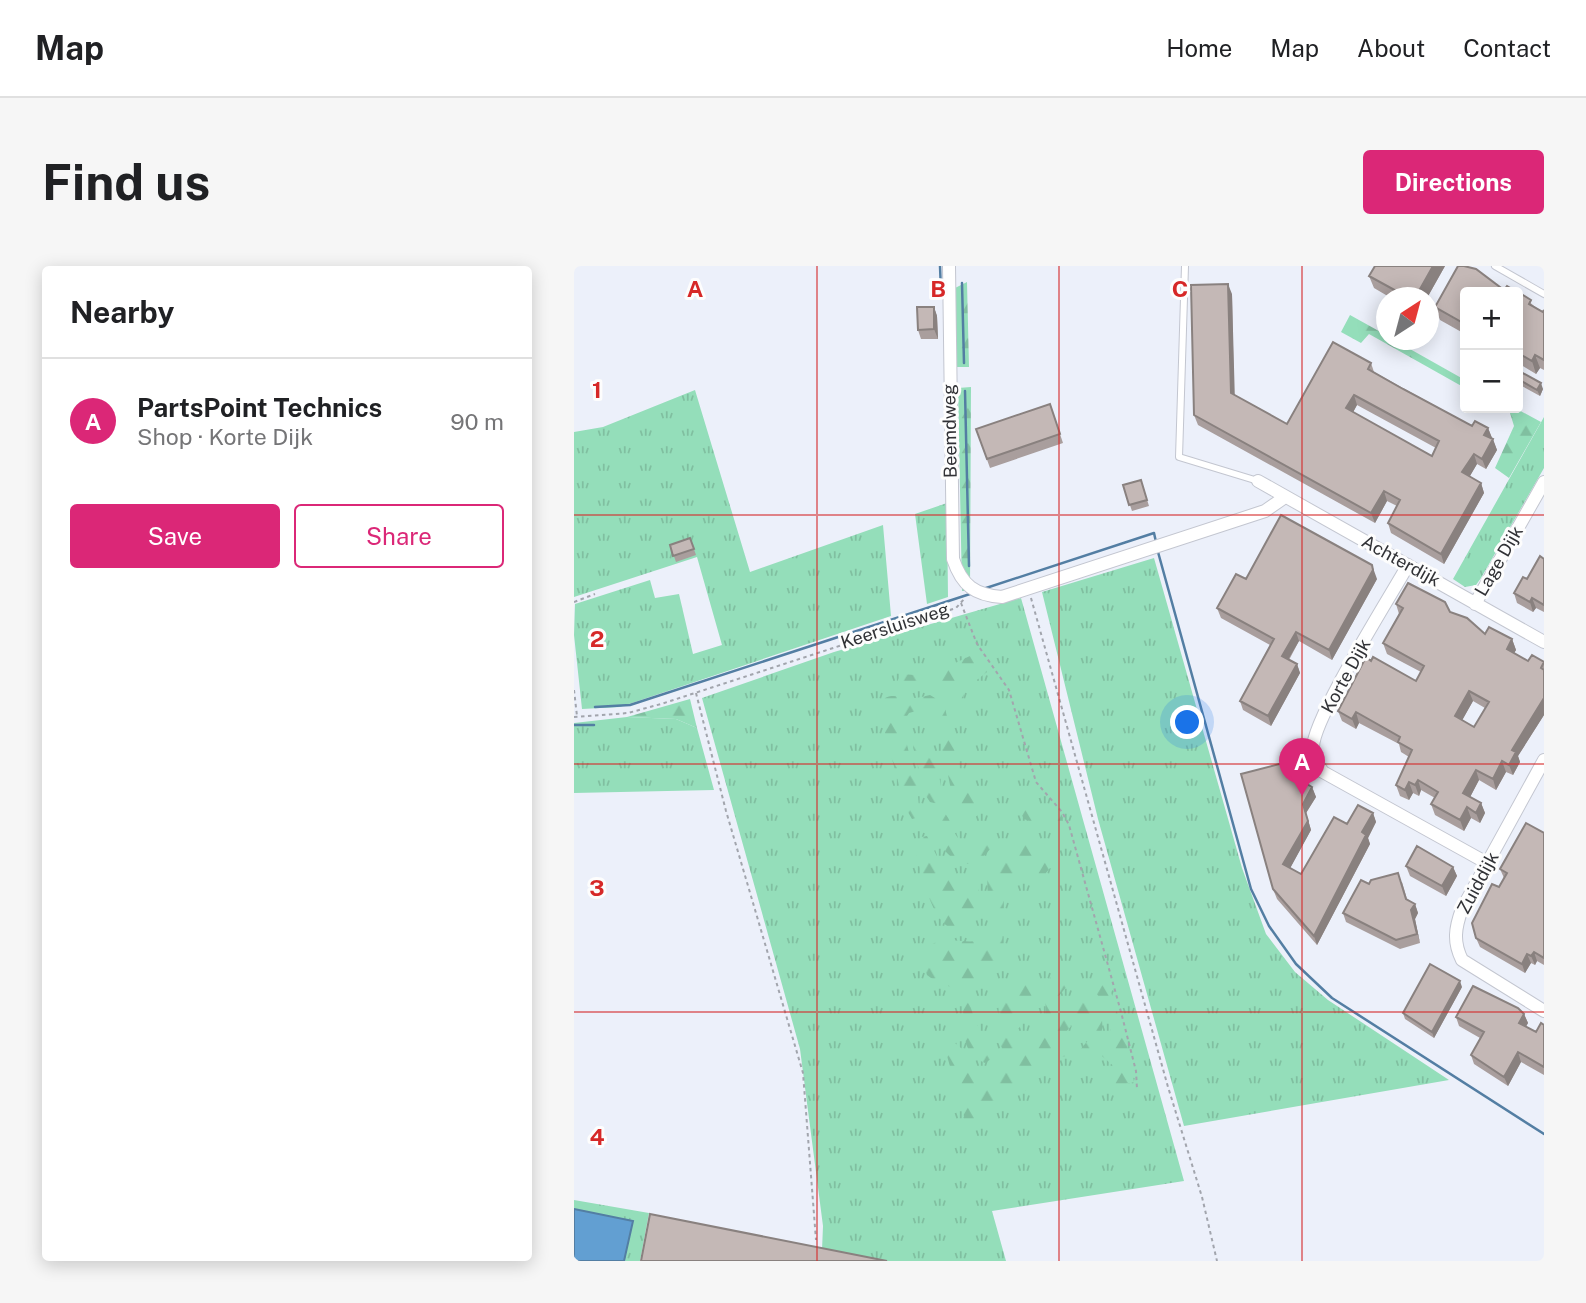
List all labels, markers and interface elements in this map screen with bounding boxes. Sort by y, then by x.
text: Map [35,29,104,67]
text: Home [1166,34,1232,62]
text: Map [1270,34,1319,62]
text: About [1357,34,1425,62]
text: Contact [1463,34,1551,62]
button: Directions [1363,150,1544,214]
text: Find us [42,153,210,211]
text: A [687,275,704,302]
text: B [930,275,946,302]
text: C [1172,275,1188,302]
north arrow [1376,287,1439,350]
map controls [1460,287,1523,413]
button: + [1460,287,1523,350]
text: Nearby [70,294,174,330]
button: − [1460,350,1523,413]
text: 1 [592,376,602,403]
street label: Beemdweg [938,384,961,478]
text: PartsPoint Technics [137,392,382,423]
text: A [85,408,101,435]
text: 90 m [450,408,504,435]
text: Shop · Korte Dijk [137,423,313,450]
button: Save [70,504,280,568]
button: Share [294,504,504,568]
street label: Lage Dijk [1470,522,1527,599]
street label: Achterdijk [1358,530,1444,591]
street label: Keersluisweg [838,598,952,653]
text: 2 [590,625,604,652]
street label: Korte Dijk [1317,635,1375,717]
your location [1170,705,1204,739]
pin: A [1279,738,1325,796]
street label: Zuiddijk [1452,848,1503,917]
text: 3 [589,874,605,901]
text: 4 [589,1123,605,1150]

